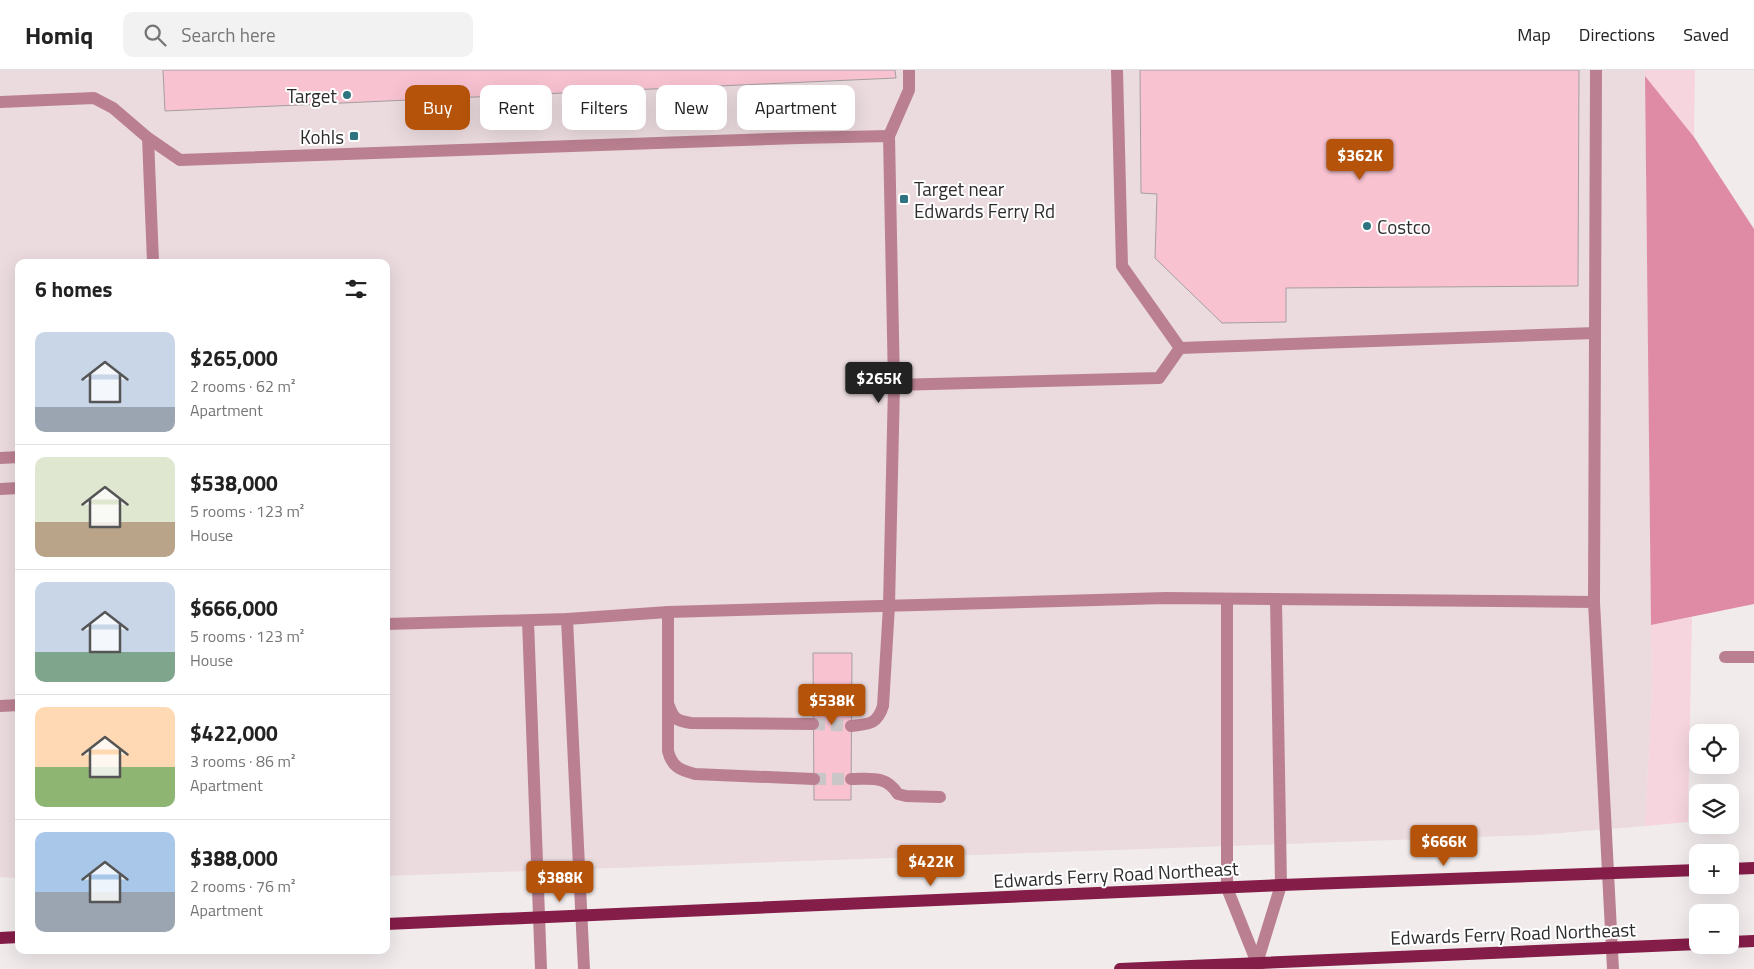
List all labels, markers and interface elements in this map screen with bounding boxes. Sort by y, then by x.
search box [123,12,473,57]
text: Homiq [25,17,93,53]
text: Search here [181,20,275,49]
icon: search [141,21,169,49]
text: Map [1517,21,1551,48]
text: Directions [1579,21,1655,48]
text: Saved [1683,21,1729,48]
place label: Target [287,81,337,110]
chip: Buy [405,85,470,130]
chip: Rent [480,85,552,130]
chip: Filters [562,85,646,130]
chip: New [656,85,727,130]
chip: Apartment [737,85,855,130]
marker: Target [341,89,353,101]
place label: Kohls [300,122,344,151]
marker: Kohls [348,130,360,142]
pin: $362K [1325,138,1395,181]
text: $362K [1337,143,1383,167]
place label: Target near Edwards Ferry Rd [914,174,1055,225]
marker: Target near Edwards Ferry Rd [898,193,910,205]
place label: Costco [1377,212,1431,241]
marker: Costco [1361,220,1373,232]
text: 6 homes [35,273,112,305]
icon: filters [342,275,370,303]
text: $265,000 [190,342,278,374]
icon: home [75,352,135,412]
pin: $265K [844,362,914,404]
text: $265K [856,366,902,390]
text: 2 rooms · 62 m² [190,374,295,398]
text: Apartment [190,398,263,422]
text: $538,000 [190,467,278,499]
icon: home [75,477,135,537]
text: 5 rooms · 123 m² [190,499,304,523]
text: House [190,523,233,547]
text: $666,000 [190,592,278,624]
icon: home [75,602,135,662]
text: 5 rooms · 123 m² [190,624,304,648]
text: House [190,648,233,672]
pin: $538K [797,684,867,726]
text: $538K [809,688,855,712]
text: $422,000 [190,717,278,749]
map controls [1689,724,1739,954]
button: locate [1689,724,1739,774]
icon: home [75,727,135,787]
text: 3 rooms · 86 m² [190,749,295,773]
text: Apartment [190,773,263,797]
button: layers [1689,784,1739,834]
pin: $666K [1409,824,1479,867]
text: $666K [1421,829,1467,853]
text: $388,000 [190,842,278,874]
pin: $422K [896,844,966,887]
button: + [1689,844,1739,894]
text: $422K [908,849,954,873]
icon: home [75,852,135,912]
street label: Edwards Ferry Road Northeast [993,853,1240,895]
pin: $388K [525,860,595,903]
text: $388K [537,865,583,889]
text: 2 rooms · 76 m² [190,874,295,898]
text: Apartment [190,898,263,922]
button: − [1689,904,1739,954]
street label: Edwards Ferry Road Northeast [1390,914,1637,952]

